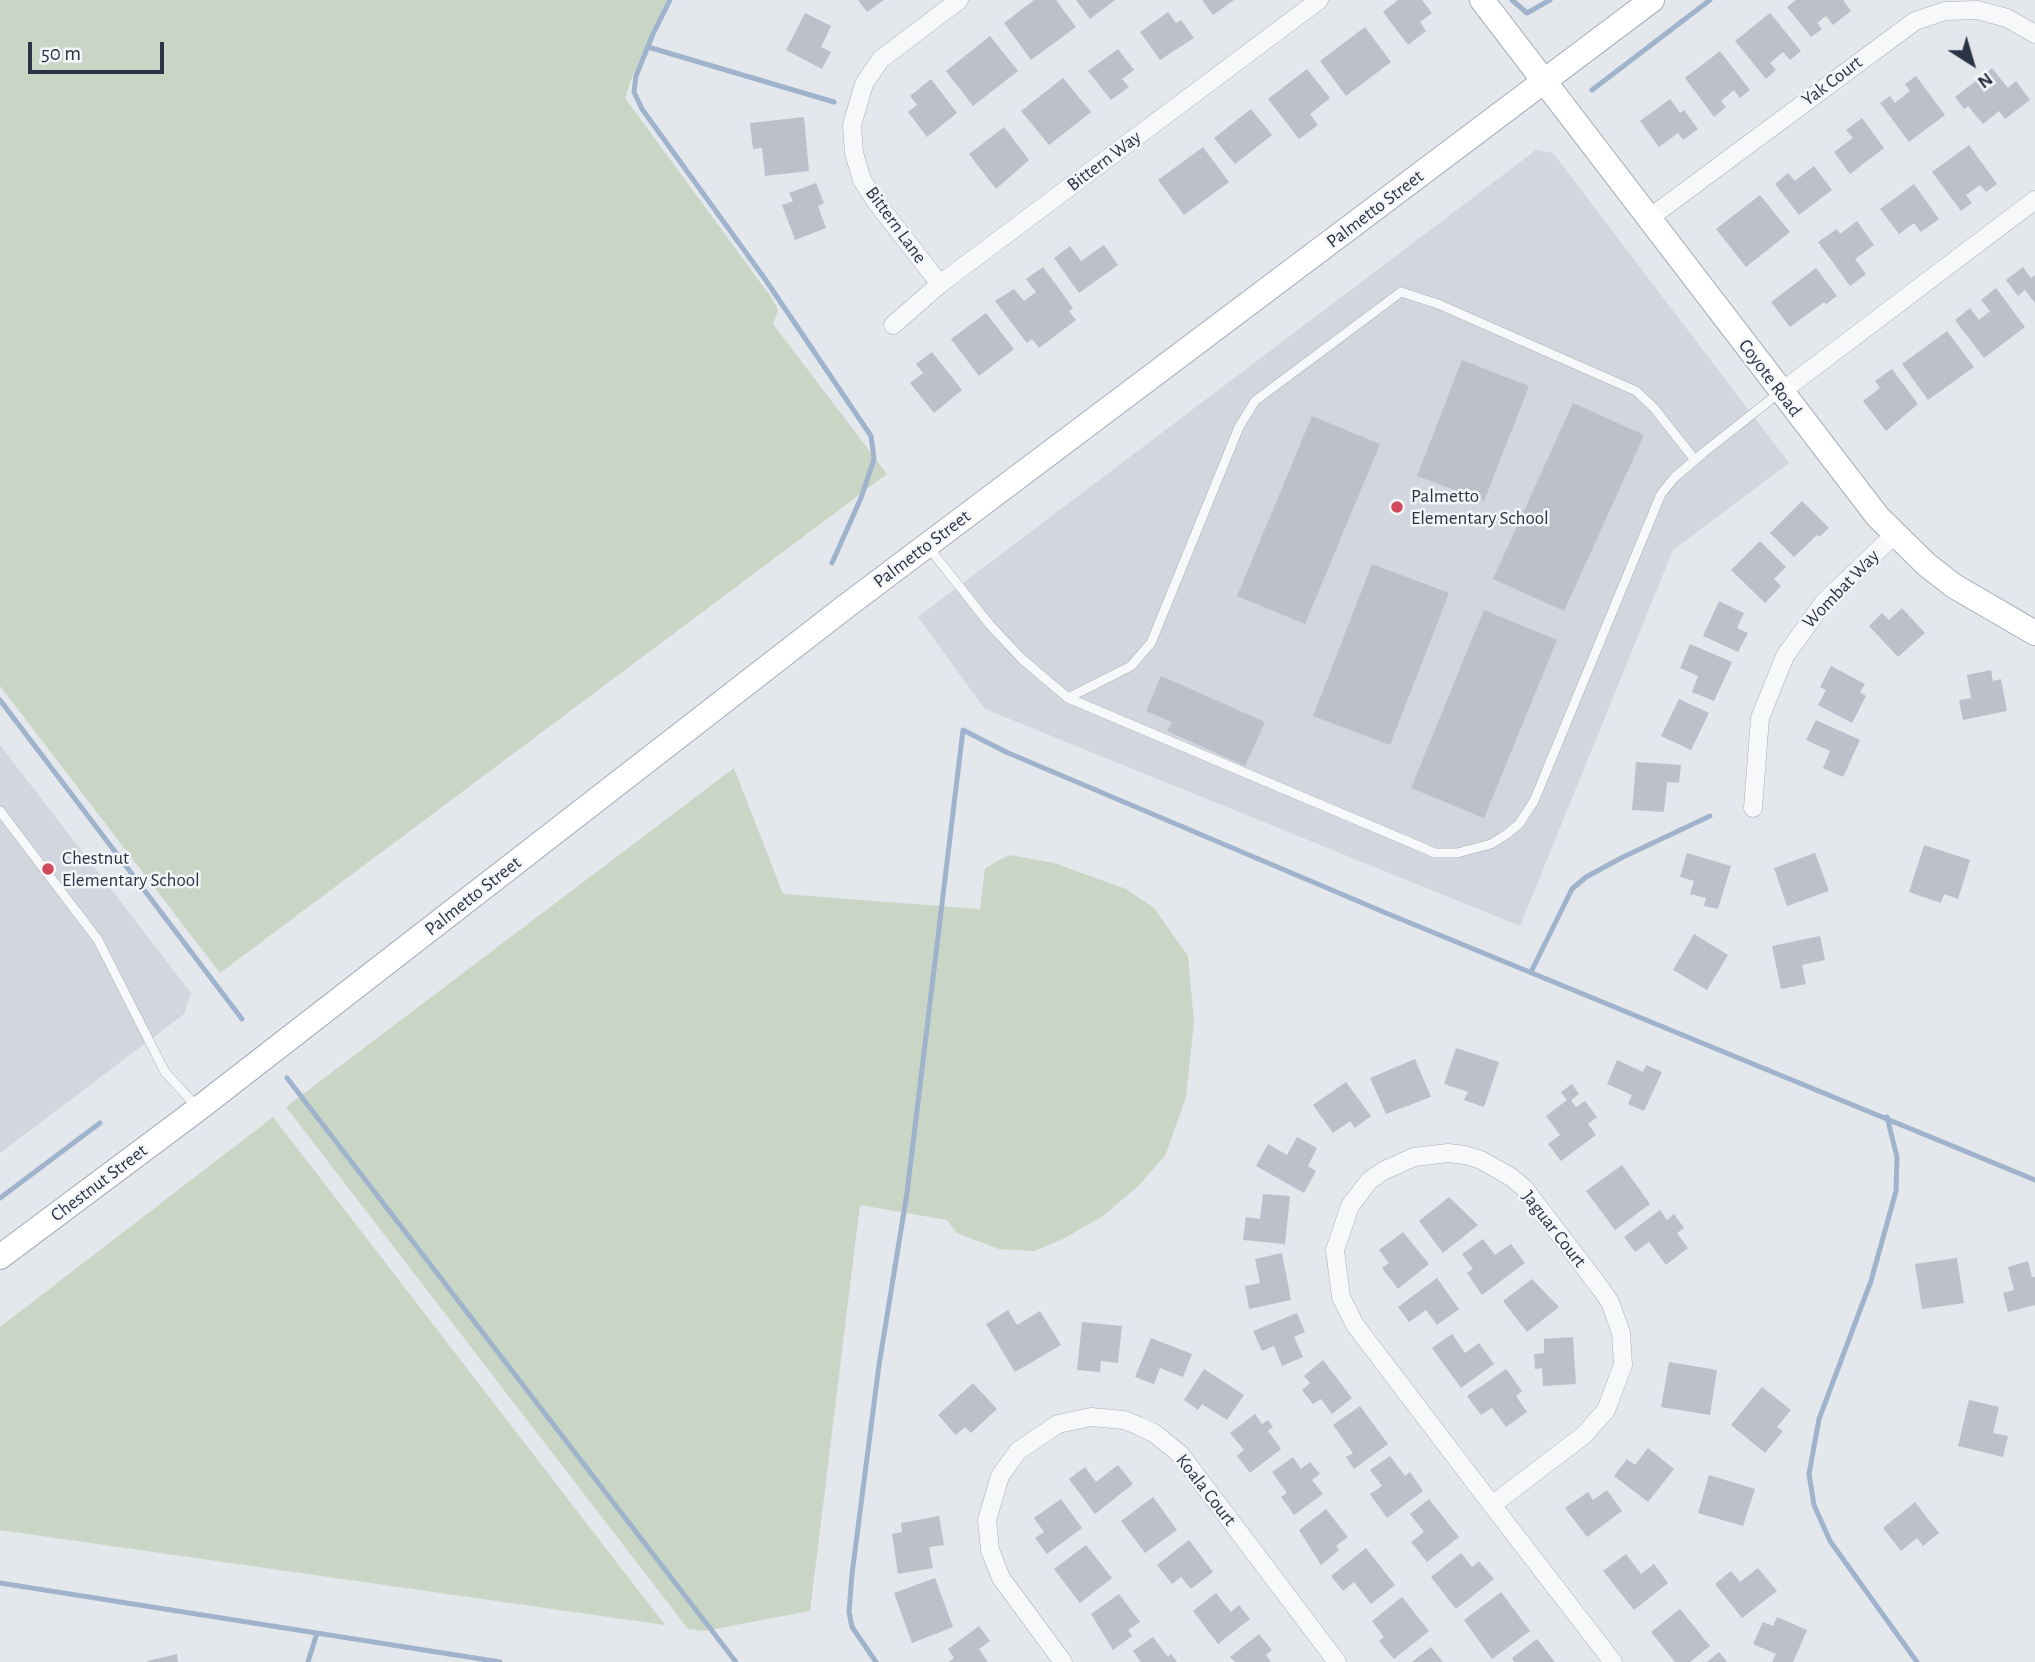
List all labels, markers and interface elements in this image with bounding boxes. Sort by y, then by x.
scale bar [32,28,168,72]
north arrow [1937,28,2007,98]
text: 50 m [41,43,81,64]
street label: Yak Court [1797,51,1867,111]
text: N [1974,69,1996,92]
street label: Bittern Way [1062,126,1146,196]
street label: Palmetto Street [1322,165,1428,253]
street label: Bittern Lane [860,182,932,268]
street label: Coyote Road [1733,335,1807,421]
place label: Palmetto Elementary School [1411,485,1549,529]
marker: Palmetto Elementary School [1389,499,1405,515]
street label: Palmetto Street [869,505,975,593]
street label: Wombat Way [1798,545,1884,633]
place label: Chestnut Elementary School [62,847,200,891]
street label: Palmetto Street [420,851,526,941]
marker: Chestnut Elementary School [40,861,56,877]
street label: Chestnut Street [46,1139,152,1227]
street label: Jaguar Court [1517,1186,1591,1272]
street label: Koala Court [1171,1449,1241,1531]

